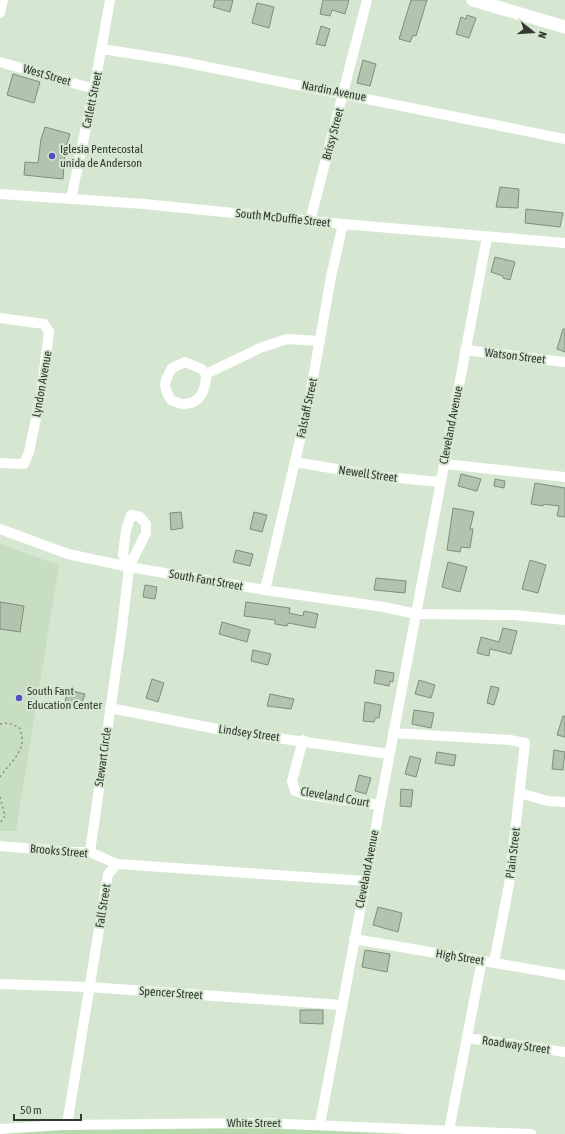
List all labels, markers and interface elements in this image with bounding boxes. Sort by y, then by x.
north arrow [513,12,553,52]
text: N [536,30,549,40]
street label: West Street [21,61,73,89]
street label: Catlett Street [79,70,105,130]
street label: Nardin Avenue [301,78,367,104]
street label: Brissy Street [319,106,347,162]
place label: Iglesia Pentecostal unida de Anderson [60,142,144,170]
marker: Iglesia Pentecostal unida de Anderson [47,151,57,161]
street label: South McDuffie Street [235,206,332,230]
street label: Watson Street [484,345,547,367]
street label: Lyndon Avenue [29,350,55,418]
street label: Falstaff Street [294,376,320,439]
street label: Cleveland Avenue [437,385,465,465]
street label: Newell Street [338,463,399,485]
street label: South Fant Street [168,567,245,593]
place label: South Fant Education Center [27,684,102,712]
marker: South Fant Education Center [14,693,24,703]
street label: Lindsey Street [218,722,281,744]
street label: Stewart Circle [92,727,114,787]
street label: Cleveland Court [299,784,371,810]
street label: Plain Street [503,826,523,879]
street label: Cleveland Avenue [353,829,381,909]
street label: Brooks Street [30,841,89,861]
street label: Fall Street [93,882,113,929]
street label: High Street [435,946,486,968]
street label: Spencer Street [139,984,204,1002]
street label: Roadway Street [481,1033,551,1057]
scale bar [14,1096,81,1122]
text: 50 m [20,1103,42,1117]
street label: White Street [227,1116,282,1130]

